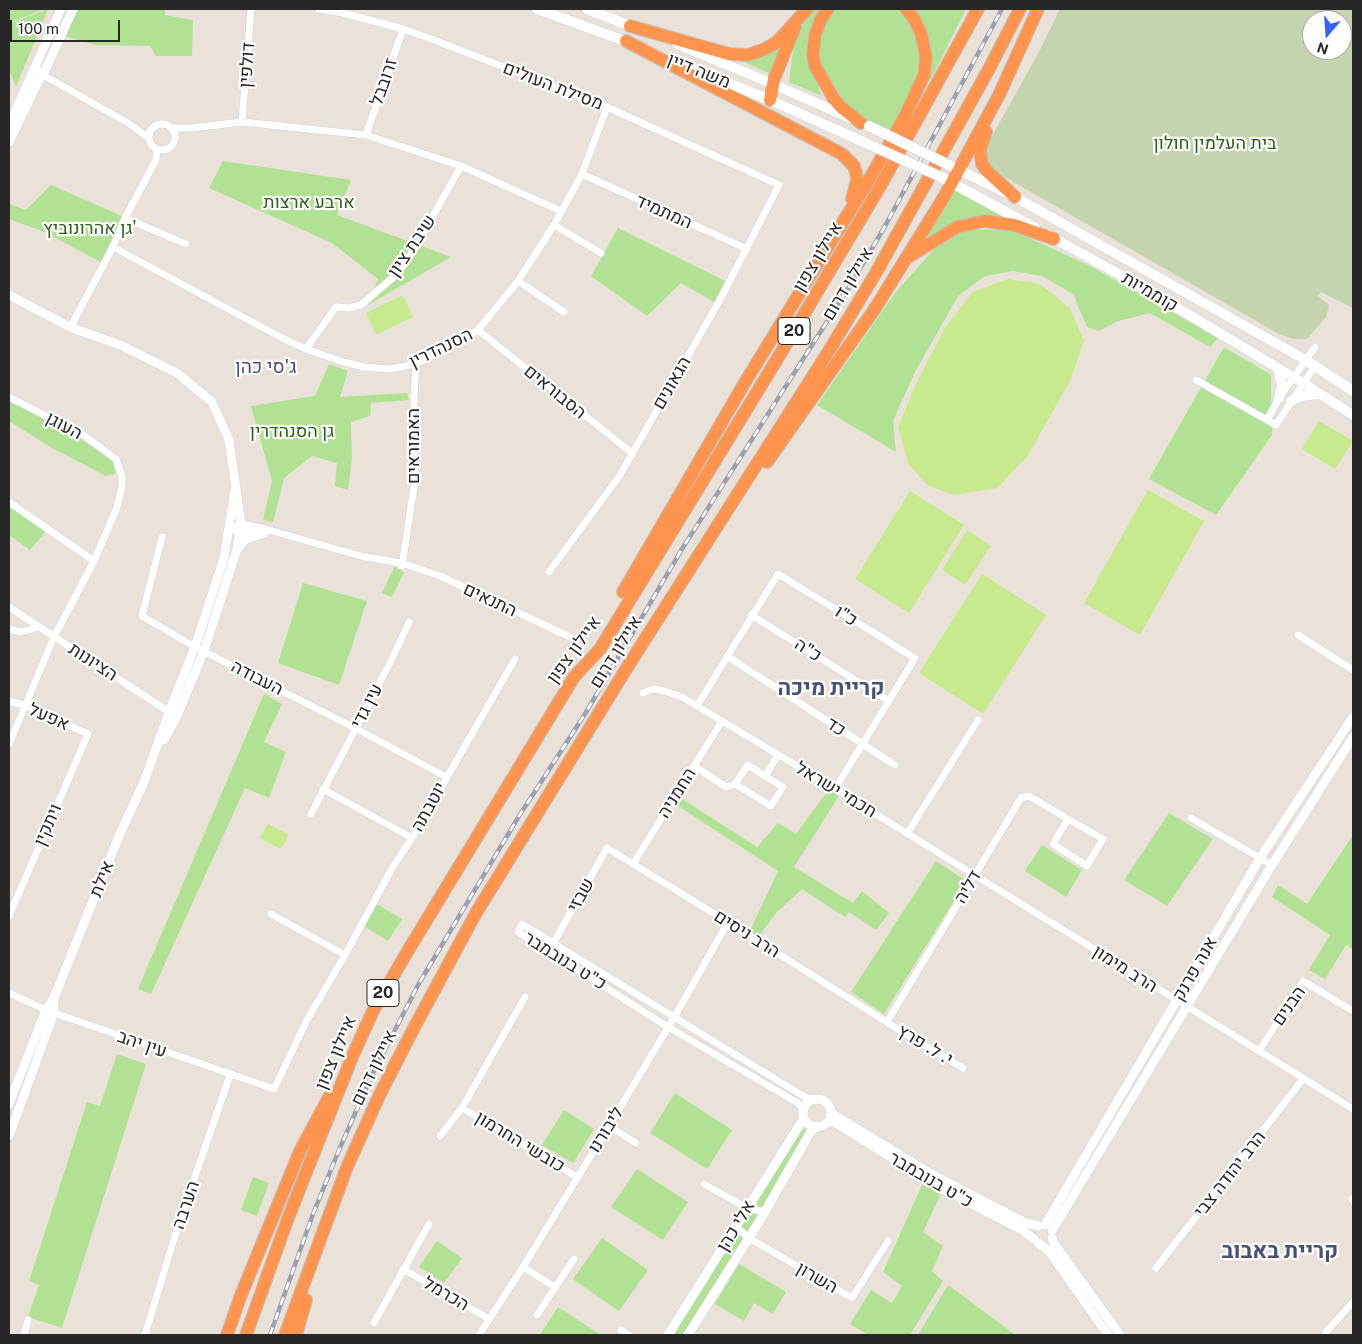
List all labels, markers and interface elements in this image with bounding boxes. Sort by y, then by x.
scale bar [12,10,122,42]
north arrow [1302,10,1352,60]
text: 100 m [18,20,59,37]
text: N [1315,39,1330,58]
street label: דולפין [235,41,259,89]
street label: משה דיין [664,49,734,93]
street label: זרובבל [366,55,402,109]
street label: מסילת העולים [500,57,606,115]
park label: בית העלמין חולון [1153,132,1277,154]
street label: המתמיד [632,190,696,234]
park label: ארבע ארצות [263,191,355,213]
street label: שיבת ציון [383,211,441,281]
park label: גן אהרונוביץ' [43,217,137,239]
street label: איילון צפון [789,218,847,296]
street label: איילון דרום [818,244,878,324]
street label: קוממיות [1118,267,1182,317]
road number: 20 [778,318,810,344]
street label: הסנהדרין [406,323,476,373]
street label: הגאונים [648,353,696,413]
district label: ג'סי כהן [235,356,297,378]
street label: הסבוראים [519,360,591,424]
street label: העוגן [42,407,86,445]
street label: האמוראים [402,408,424,484]
park label: גן הסנהדרין [250,420,334,442]
street label: התנאים [460,578,520,622]
street label: כ"ו [831,601,861,631]
street label: איילון צפון [542,612,606,688]
street label: איילון דרום [585,612,647,692]
street label: כ"ה [790,633,826,667]
street label: הציונות [64,638,122,686]
street label: העבודה [227,656,287,700]
district label: קריית מיכה [777,675,885,701]
street label: עין גדי [346,680,388,732]
street label: אפעל [25,698,73,736]
street label: כד [822,713,850,741]
street label: חכמי ישראל [791,757,881,823]
street label: החמניה [653,764,701,822]
street label: יוטבתה [407,779,451,835]
street label: ויתקין [29,801,67,849]
street label: אילת [85,858,119,900]
street label: דליה [950,867,986,907]
street label: שבזי [563,874,599,916]
street label: הרב ניסים [710,905,784,963]
street label: כ"ט בנובמבר [520,927,610,995]
street label: אנה פרנק [1168,933,1222,1005]
street label: הרב מימון [1089,941,1161,997]
road number: 20 [367,980,399,1006]
street label: הבנים [1268,982,1310,1030]
street label: איילון צפון [311,1013,361,1093]
street label: י. ל. פרץ [893,1020,957,1070]
street label: עין יהב [114,1026,170,1062]
street label: איילון דרום [346,1027,402,1109]
street label: ליבורנו [584,1103,628,1157]
street label: כובשי החרמון [471,1107,569,1177]
street label: הרב יהודה צבי [1190,1127,1270,1221]
street label: כ"ט בנובמבר [885,1147,977,1213]
street label: הערבה [168,1178,204,1232]
street label: אלי כהן [712,1196,760,1256]
district label: קריית באבוב [1222,1238,1338,1264]
street label: השרון [792,1258,842,1298]
street label: הכרמל [419,1272,473,1316]

